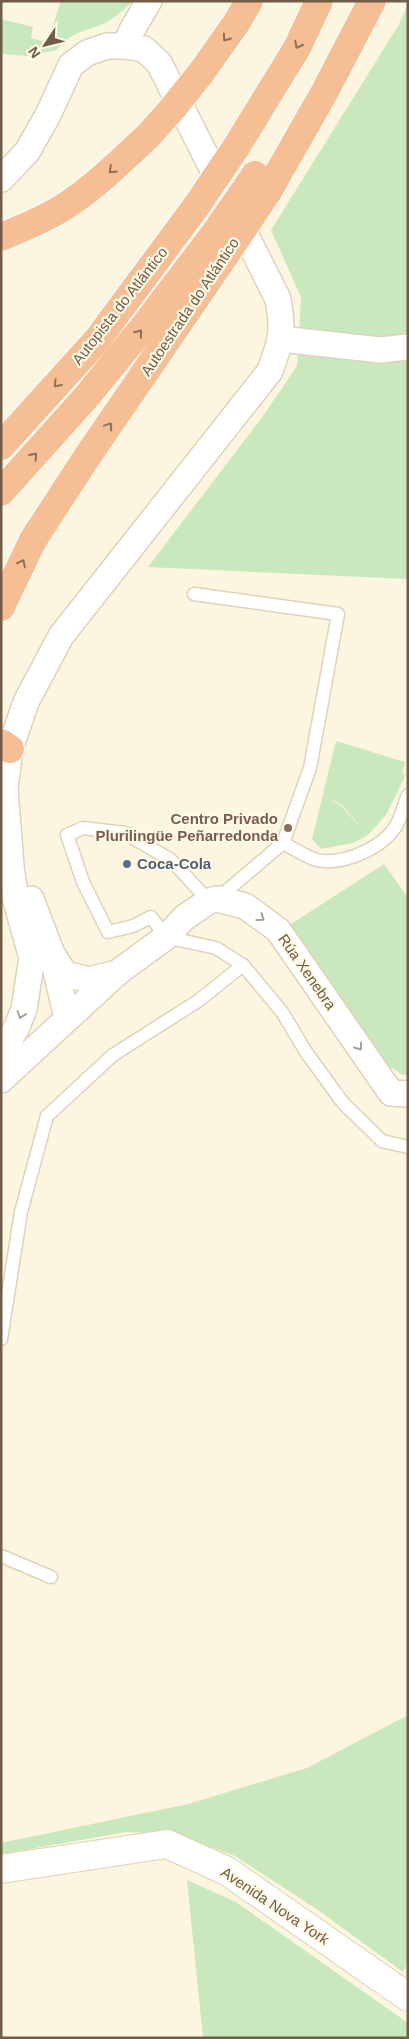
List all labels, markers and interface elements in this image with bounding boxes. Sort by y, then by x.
north arrow [20,20,70,70]
one-way arrow [223,32,232,42]
one-way arrow [294,40,304,49]
text: N [25,44,44,61]
one-way arrow [109,164,118,173]
street label: Autoestrada do Atlántico [137,235,242,379]
street label: Autopista do Atlántico [68,244,171,368]
one-way arrow [134,329,143,338]
one-way arrow [54,378,63,387]
one-way arrow [103,422,112,431]
one-way arrow [28,452,37,461]
one-way arrow [16,559,27,568]
place label: Centro Privado Plurilingüe Peñarredonda [95,810,279,844]
marker: Centro Privado Plurilingüe Peñarredonda [282,822,294,834]
place label: Coca-Cola [137,855,212,872]
marker: Coca-Cola [121,858,133,870]
one-way arrow [256,912,265,921]
street label: Rúa Xenebra [275,931,340,1013]
one-way arrow [17,1010,27,1018]
one-way arrow [353,1041,362,1051]
street label: Avenida Nova York [218,1863,333,1948]

